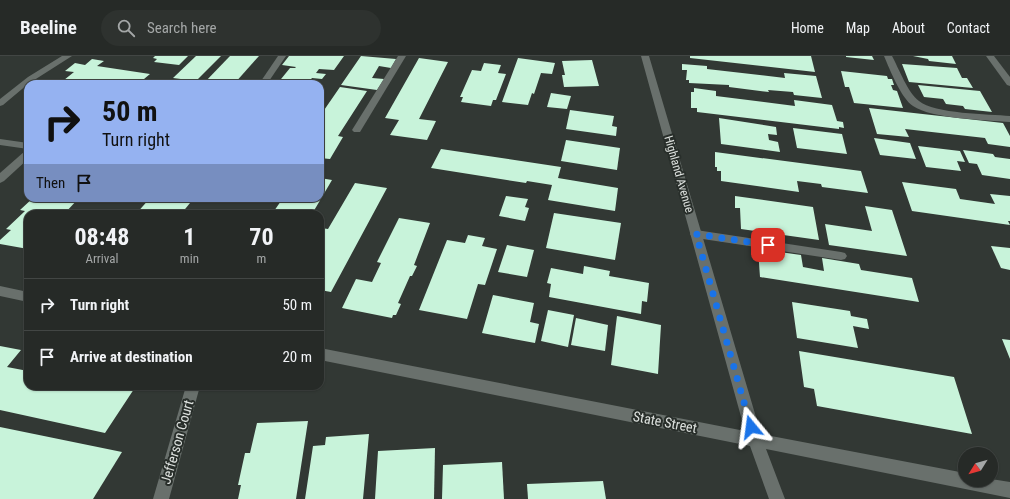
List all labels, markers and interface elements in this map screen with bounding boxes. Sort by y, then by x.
search box [101,10,381,46]
text: Beeline [20,16,77,39]
icon: search [115,17,137,39]
text: Search here [147,19,217,37]
text: Home [791,20,824,36]
text: Map [846,20,870,36]
text: About [892,20,925,36]
text: Contact [947,20,990,36]
text: 50 m [102,95,158,128]
icon: right [36,96,88,148]
text: Turn right [102,129,170,150]
street label: Highland Avenue [661,134,697,214]
icon: arrive [73,172,95,194]
text: Then [36,174,65,192]
text: 08:48 [74,223,129,251]
text: 1 [183,223,195,251]
text: 70 [249,223,274,251]
pin [751,228,785,262]
icon: arrive [757,234,779,256]
text: Arrival [85,251,118,266]
text: min [180,251,199,266]
text: m [257,251,266,266]
icon: right [36,294,58,316]
text: Turn right [70,296,129,314]
text: 50 m [282,296,312,314]
icon: arrive [36,346,58,368]
text: Arrive at destination [70,348,193,366]
text: 20 m [282,348,312,366]
street label: Jefferson Court [157,398,197,486]
position arrow [730,406,772,448]
street label: State Street [632,408,698,436]
north arrow [958,447,998,487]
map controls [958,447,998,487]

